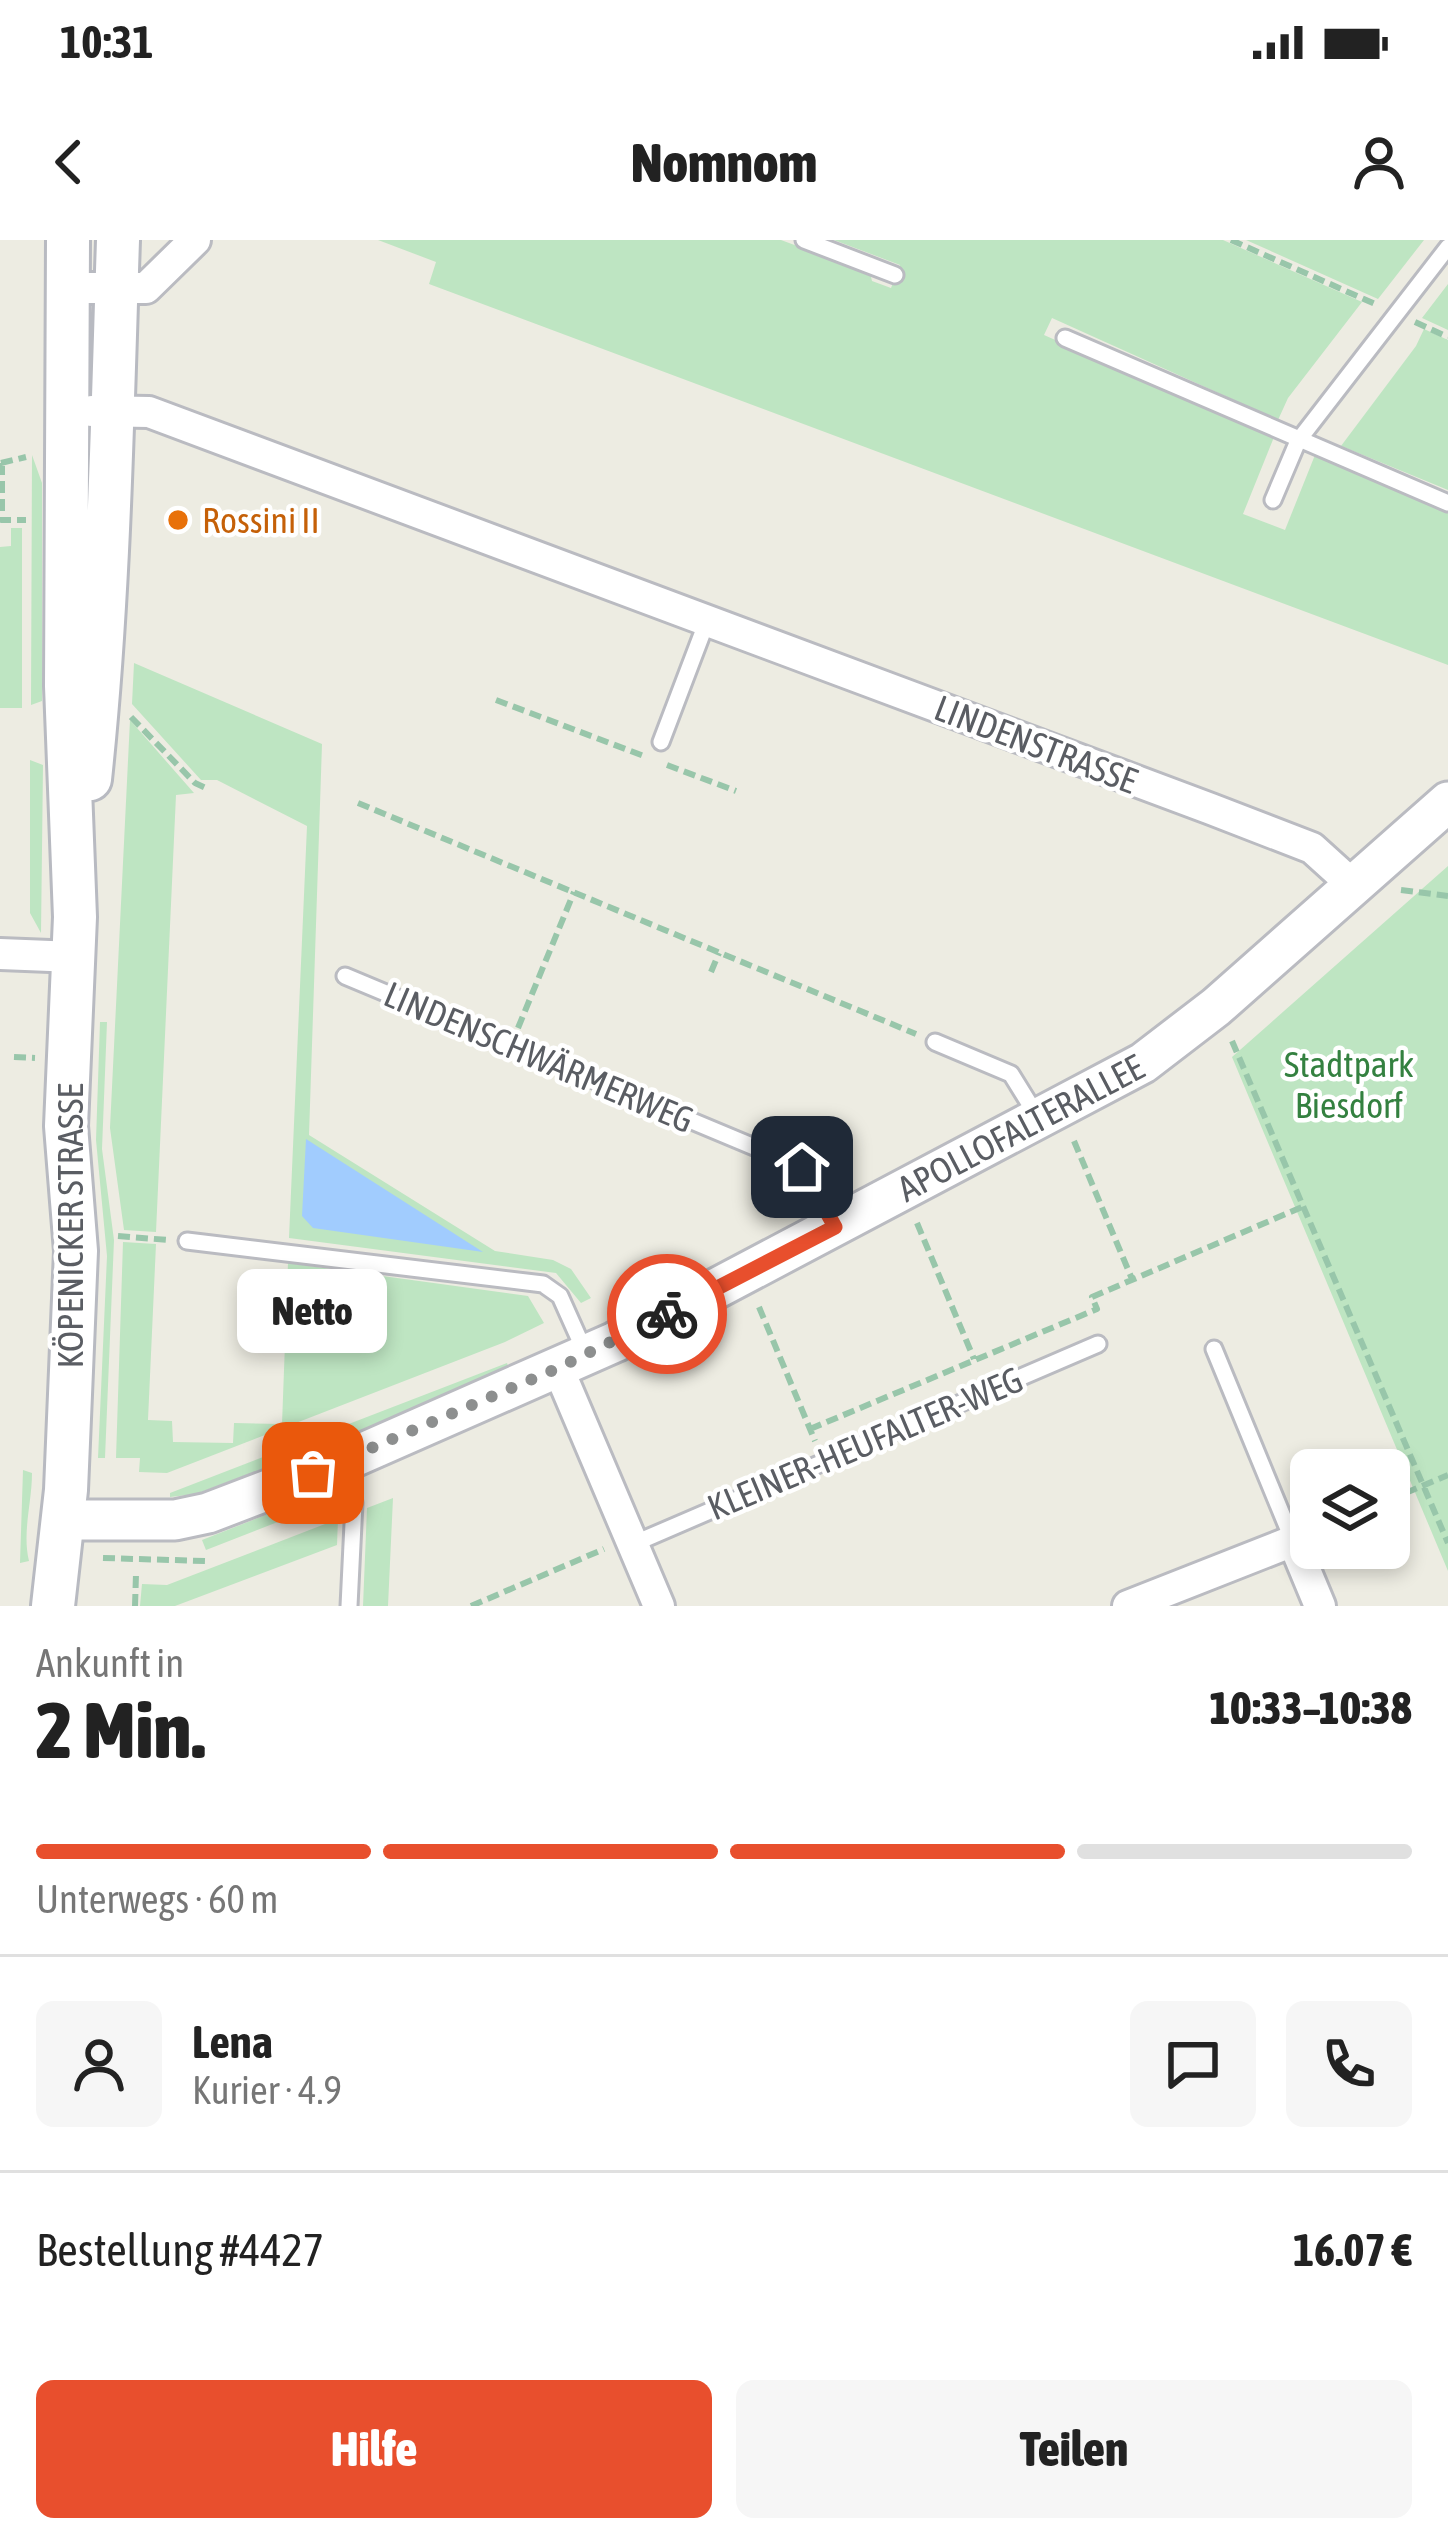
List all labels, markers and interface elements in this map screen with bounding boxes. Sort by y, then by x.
text: 10:31 [60,16,154,68]
icon: back [36,129,102,195]
icon: person [1346,129,1412,195]
text: Nomnom [631,132,817,193]
place label: Rossini II [202,499,320,541]
marker: Rossini II [165,507,191,533]
street label: LINDENSTRASSE [929,686,1143,802]
street label: LINDENSCHWÄRMERWEG [378,973,700,1141]
park label: Stadtpark Biesdorf [1284,1043,1414,1126]
street label: APOLLOFALTERALLEE [890,1046,1151,1210]
street label: KÖPENICKER STRASSE [49,1083,91,1369]
pin [751,1116,853,1218]
icon: home [769,1134,835,1200]
courier [607,1254,727,1374]
callout: Netto [238,1269,388,1353]
icon: bike [634,1281,700,1347]
text: Netto [271,1289,353,1333]
street label: KLEINER-HEUFALTER-WEG [701,1358,1029,1528]
pin [262,1422,364,1524]
icon: bag [280,1440,346,1506]
map controls [1290,1449,1410,1569]
button: layers [1290,1449,1410,1569]
text: Ankunft in [36,1641,184,1685]
text: 10:33–10:38 [1209,1682,1412,1734]
text: 2 Min. [36,1685,205,1775]
text: Unterwegs · 60 m [36,1877,278,1921]
button: person [36,2001,162,2127]
button: chat [1130,2001,1256,2127]
button: phone [1286,2001,1412,2127]
text: Lena [192,2016,273,2068]
text: Kurier · 4.9 [192,2068,342,2112]
text: Bestellung #4427 [36,2224,324,2276]
text: 16.07 € [1293,2224,1412,2276]
button: Hilfe [36,2380,712,2518]
button: Teilen [736,2380,1412,2518]

